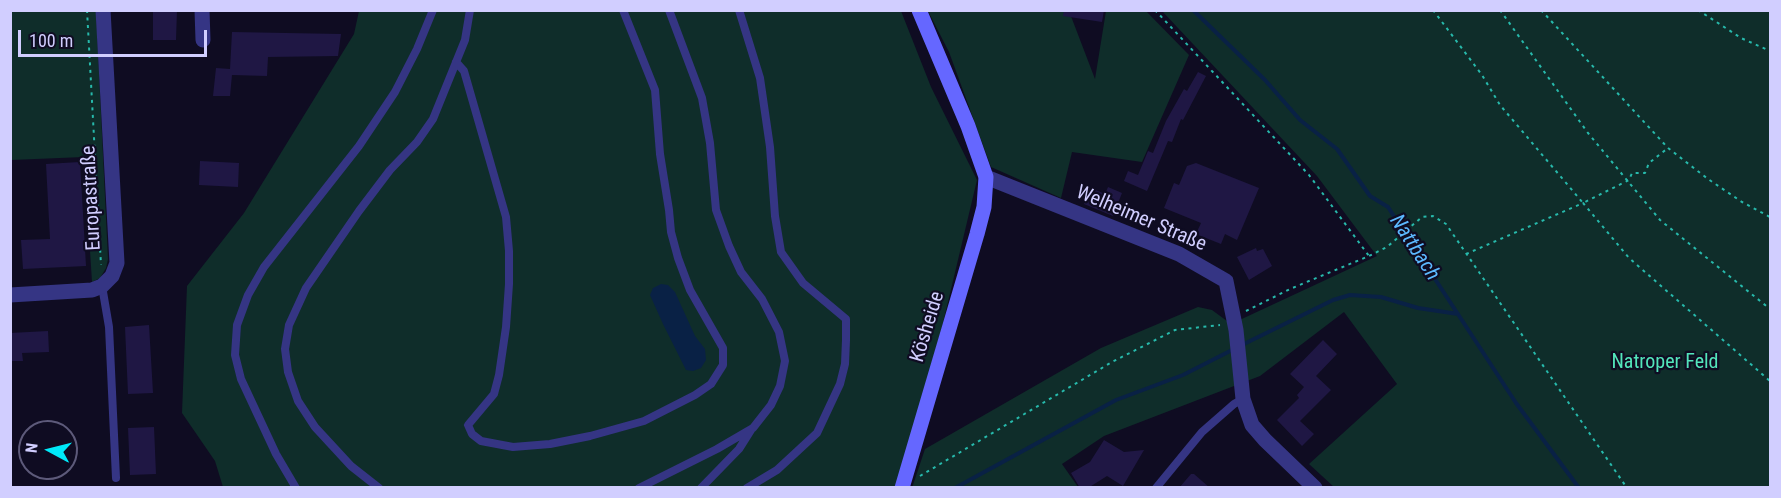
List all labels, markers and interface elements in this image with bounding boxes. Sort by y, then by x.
scale bar [21,18,210,56]
text: 100 m [29,30,73,51]
street label: Europastraße [77,145,107,251]
street label: Welheimer Straße [1072,181,1210,257]
water label: Nattbach [1383,210,1445,286]
street label: Kösheide [906,289,950,365]
park label: Natroper Feld [1611,351,1719,375]
north arrow [18,420,78,480]
text: N [22,442,42,454]

